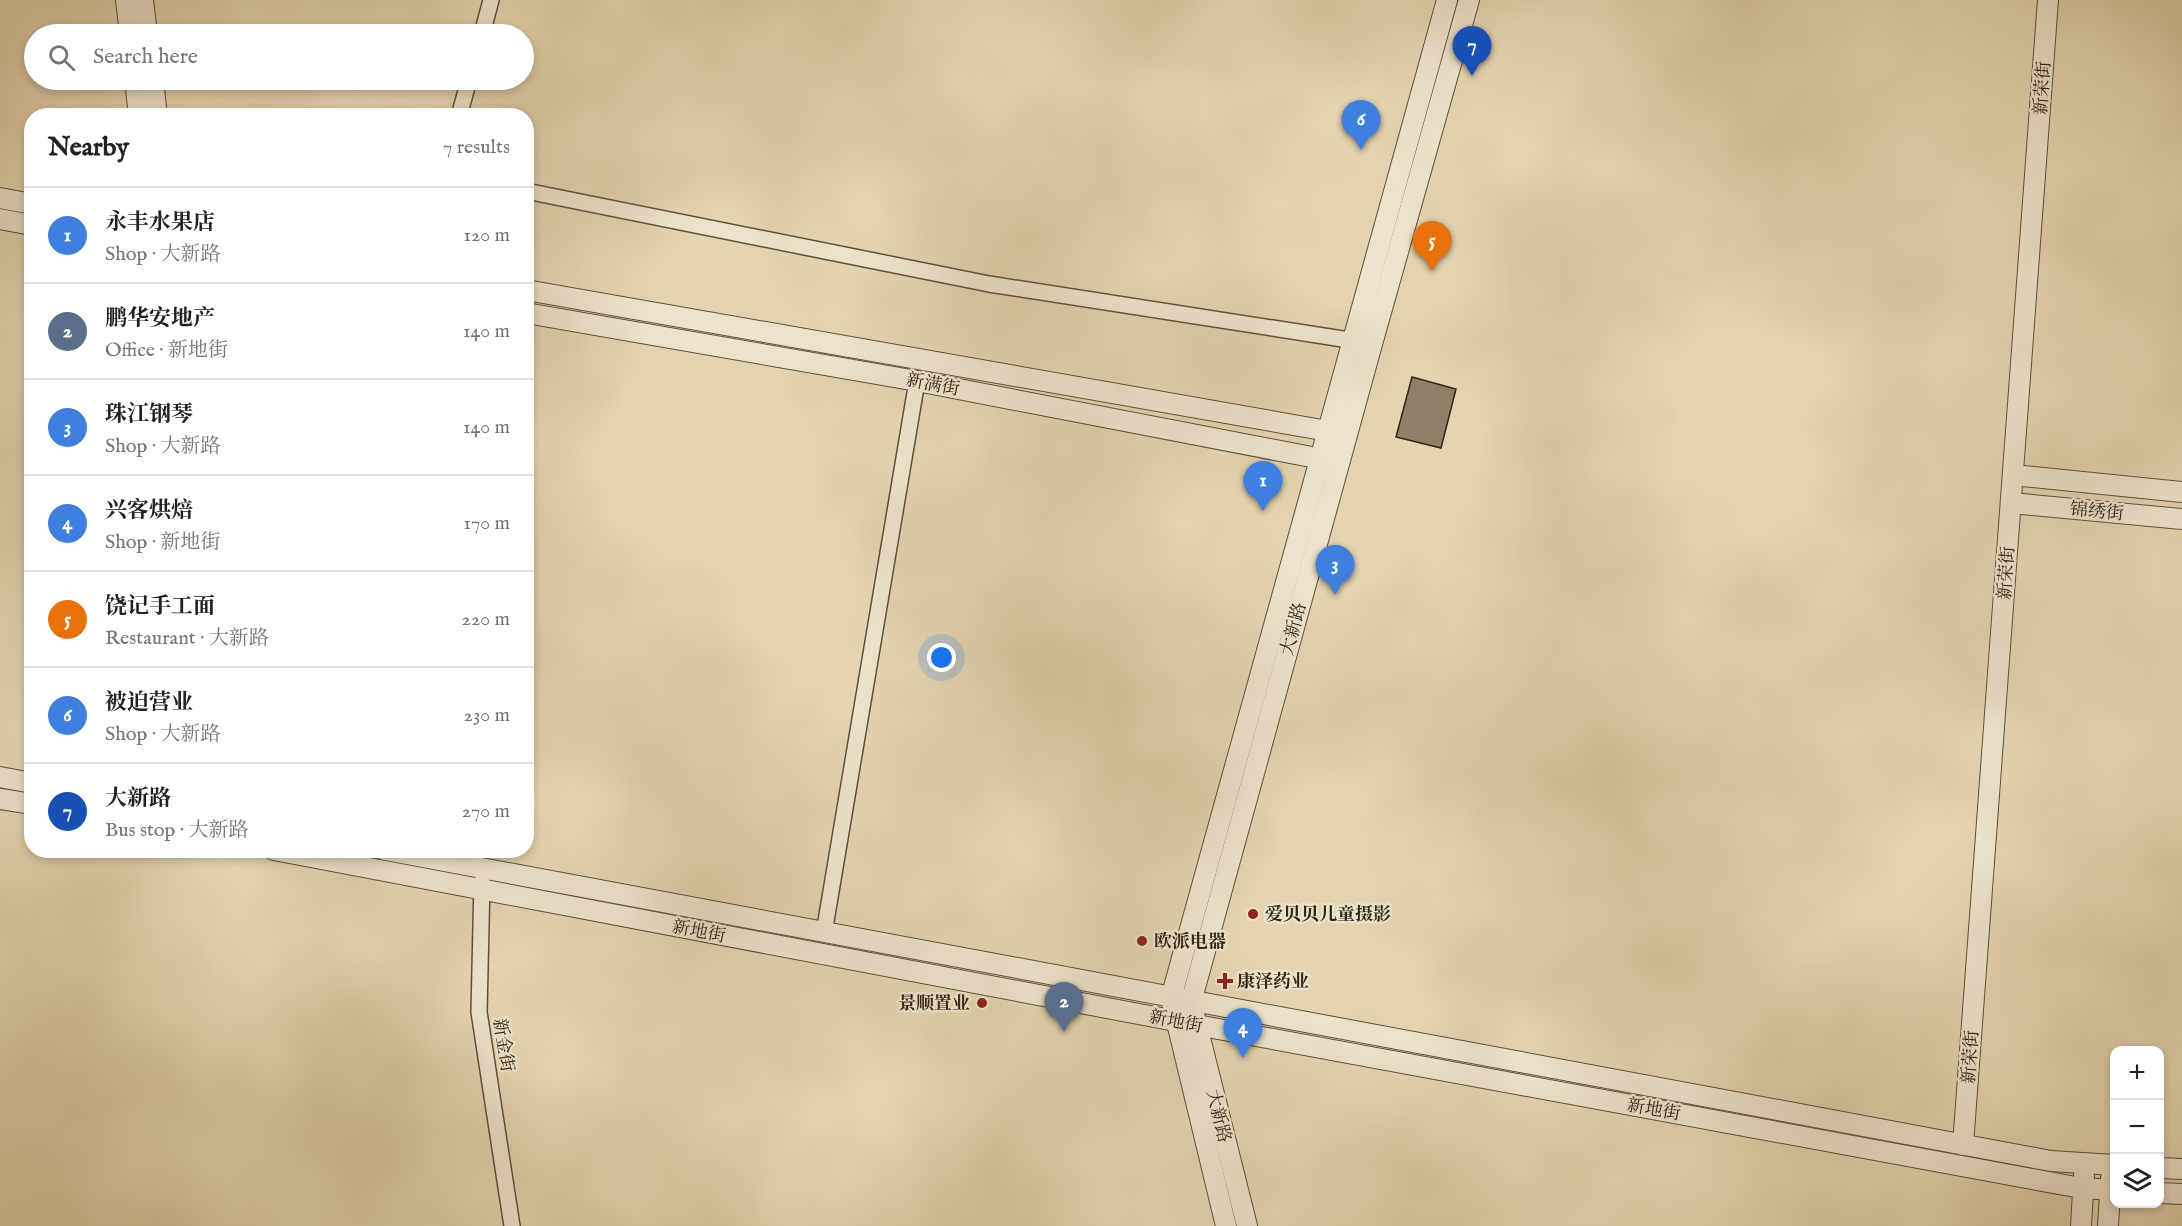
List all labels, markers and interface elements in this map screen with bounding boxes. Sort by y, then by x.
search box [24,24,534,90]
pin: 7 [1452,26,1492,76]
icon: search [45,41,78,74]
text: Search here [93,43,198,71]
street label: 新荣街 [2030,60,2057,116]
pin: 6 [1342,100,1380,150]
text: Nearby [48,131,129,164]
text: 7 results [443,135,510,160]
text: 永丰水果店 [105,209,215,237]
pin: 5 [1412,222,1452,271]
text: 1 [64,223,71,248]
text: 120 m [464,223,510,248]
text: Shop · 大新路 [105,242,221,267]
text: 鹏华安地产 [105,305,215,333]
text: 2 [63,319,72,344]
text: 140 m [463,319,510,344]
text: Office · 新地街 [105,338,228,363]
street label: 新满街 [904,369,961,402]
text: 珠江钢琴 [105,401,193,429]
text: 3 [64,415,71,440]
text: 140 m [463,415,510,440]
text: Shop · 大新路 [105,434,221,459]
pin: 1 [1244,462,1282,511]
text: 兴客烘焙 [105,497,193,525]
street label: 锦绣街 [2069,499,2125,526]
text: 4 [63,511,72,536]
text: 170 m [464,511,510,536]
text: Shop · 新地街 [105,530,221,555]
street label: 新荣街 [1994,545,2021,601]
pin: 3 [1316,546,1354,595]
text: 饶记手工面 [105,593,215,621]
street label: 大新路 [1276,600,1313,658]
text: 5 [64,607,71,632]
text: 220 m [462,607,510,632]
text: Restaurant · 大新路 [105,626,269,651]
your location [927,643,956,672]
text: 被迫营业 [105,689,193,717]
text: 6 [63,703,72,728]
text: 230 m [464,703,510,728]
text: Shop · 大新路 [105,722,221,747]
text: 大新路 [105,785,171,813]
text: 7 [63,799,72,824]
text: 270 m [462,799,510,824]
text: Bus stop · 大新路 [105,818,249,843]
place label: 爱贝贝儿童摄影 [1265,904,1391,927]
marker: 爱贝贝儿童摄影 [1246,907,1260,921]
street label: 新地街 [670,916,727,949]
place label: 欧派电器 [1154,931,1226,954]
marker: 欧派电器 [1135,934,1149,948]
place label: 康泽药业 [1237,971,1309,994]
marker: 康泽药业 [1218,974,1232,988]
pin: 2 [1044,982,1084,1032]
place label: 景顺置业 [898,993,970,1016]
marker: 景顺置业 [975,996,989,1010]
street label: 新地街 [1147,1006,1204,1039]
pin: 4 [1224,1008,1262,1058]
street label: 新金街 [487,1017,518,1074]
street label: 新荣街 [1958,1029,1985,1085]
map controls [2110,1046,2164,1208]
button: + [2110,1046,2164,1100]
street label: 大新路 [1200,1087,1235,1145]
street label: 新地街 [1625,1094,1682,1126]
button: − [2110,1100,2164,1154]
button: layers [2110,1154,2164,1208]

